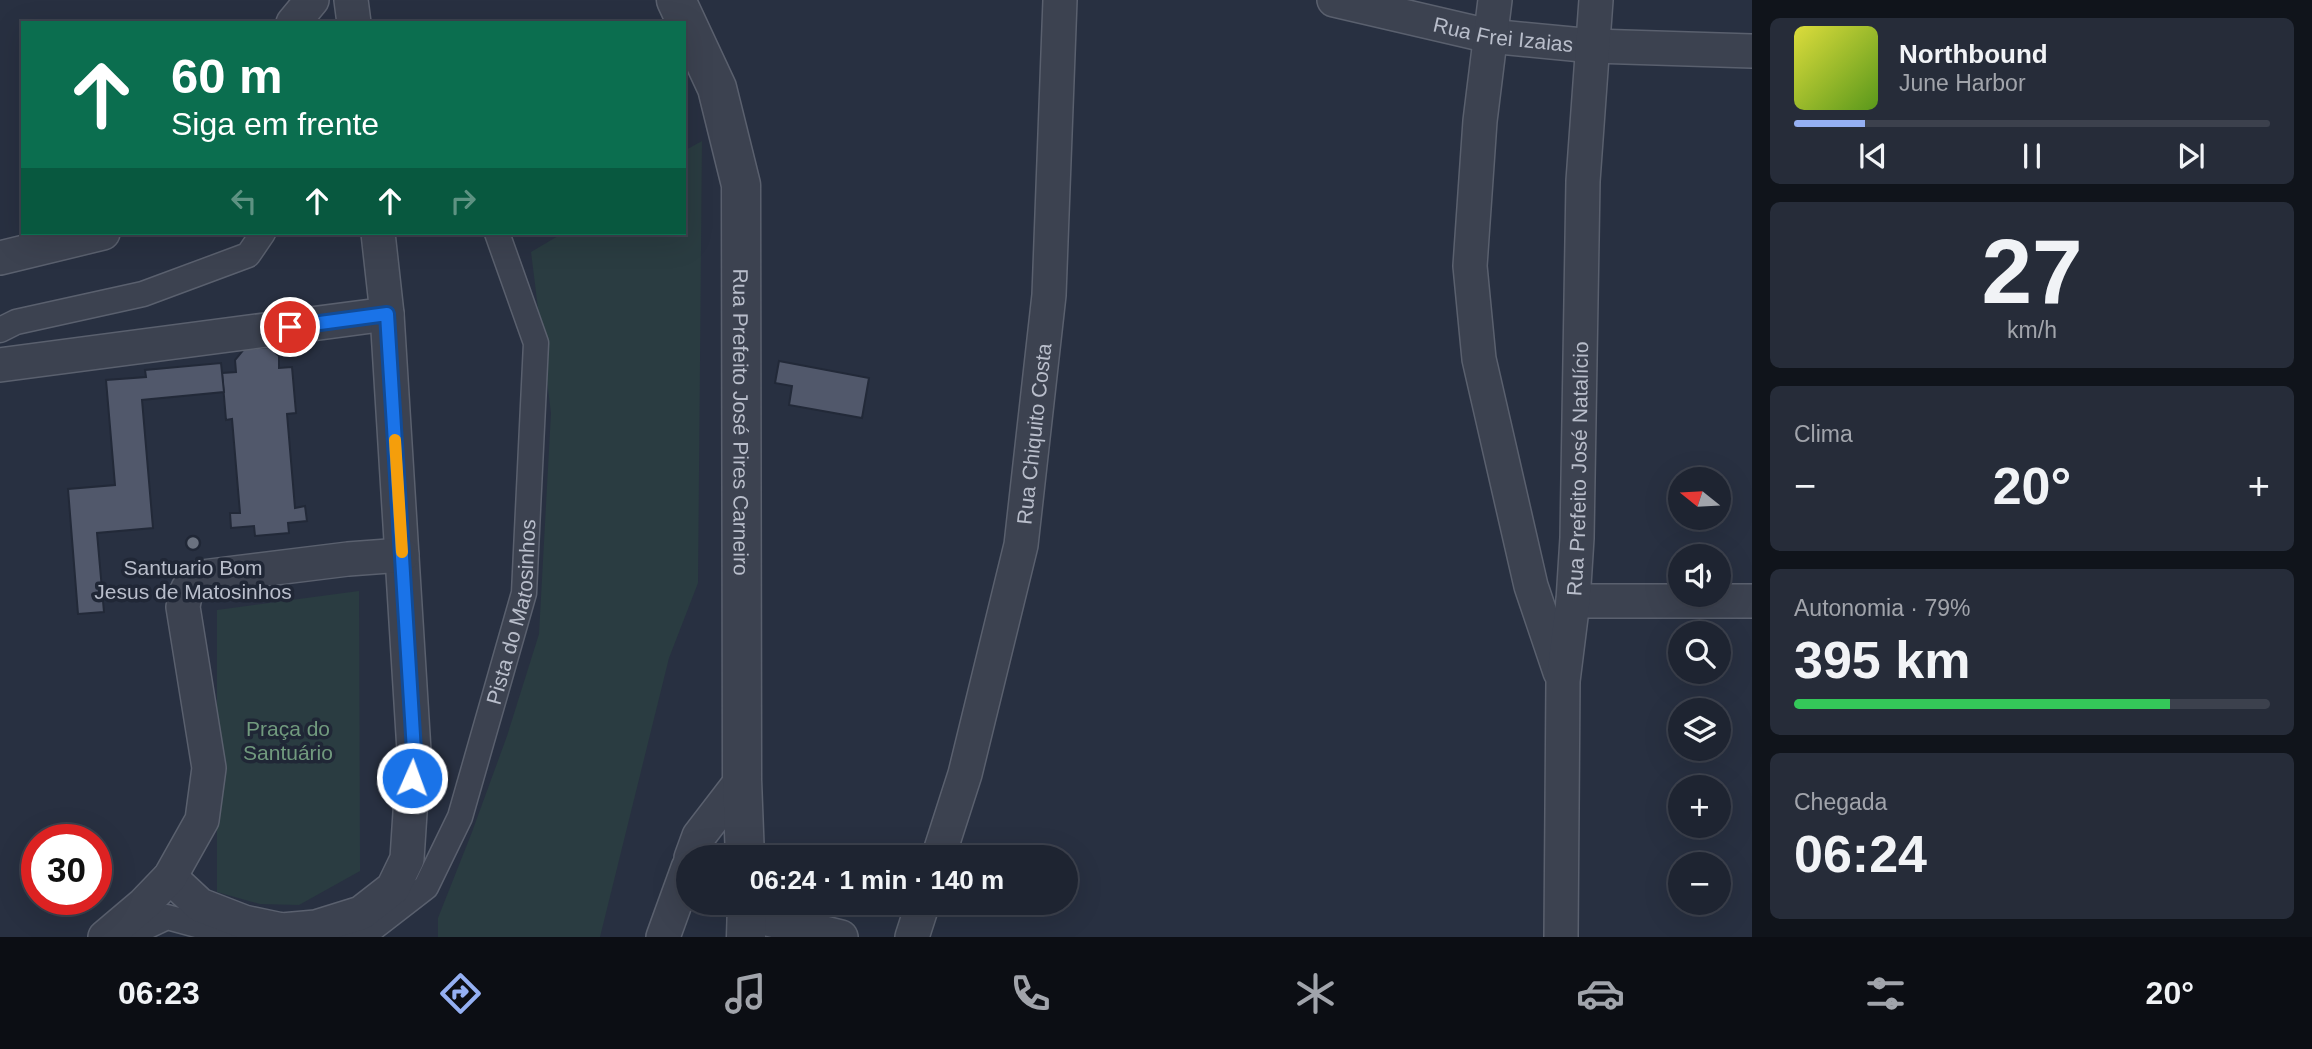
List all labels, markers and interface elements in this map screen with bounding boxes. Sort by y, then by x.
street label: Rua Frei Izaias [1431,12,1574,56]
text: Northbound [1899,39,2048,69]
icon: ahead [56,49,147,140]
text: 60 m [171,49,283,103]
text: June Harbor [1899,70,2026,96]
text: Siga em frente [171,106,379,142]
icon: previous [1854,137,1892,175]
icon: pause [2013,137,2051,175]
icon: next [2172,137,2210,175]
icon: left [225,182,263,220]
icon: ahead [298,182,336,220]
icon: ahead [371,182,409,220]
icon: right [444,182,482,220]
text: 27 [1981,221,2083,322]
street label: Rua Prefeito José Pires Carneiro [730,268,753,576]
pin [260,297,320,357]
icon: arrive [271,308,309,346]
text: km/h [2007,317,2057,343]
street label: Rua Prefeito José Natalício [1562,341,1592,597]
street label: Rua Chiquito Costa [1012,342,1055,526]
text: Clima [1794,421,1853,447]
text: 20° [1993,457,2071,515]
text: − [1794,465,1816,507]
text: + [2248,465,2270,507]
north arrow [1668,467,1731,530]
map controls [1668,467,1731,915]
street label: Pista do Matosinhos [481,519,539,707]
marker: Santuario Bom Jesus de Matosinhos [185,535,201,551]
button: sound [1668,544,1731,607]
place label: Santuario Bom Jesus de Matosinhos [94,556,292,603]
text: Autonomia · 79% [1794,595,1970,621]
button: search [1668,621,1731,684]
text: 395 km [1794,631,1970,689]
button: layers [1668,698,1731,761]
park label: Praça do Santuário [243,717,333,764]
position arrow [375,741,449,815]
button: + [1668,775,1731,838]
text: Chegada [1794,789,1887,815]
speed limit sign: 30 [21,824,112,915]
text: 06:24 [1794,825,1927,883]
button: − [1668,852,1731,915]
text: 06:24 · 1 min · 140 m [750,865,1004,895]
icon: directions [436,969,485,1018]
icon: music [721,969,770,1018]
icon: phone [1006,969,1055,1018]
icon: climate [1291,969,1340,1018]
icon: car [1576,969,1625,1018]
icon: filters [1861,969,1910,1018]
text: 06:23 [118,975,200,1011]
text: 20° [2146,975,2194,1011]

